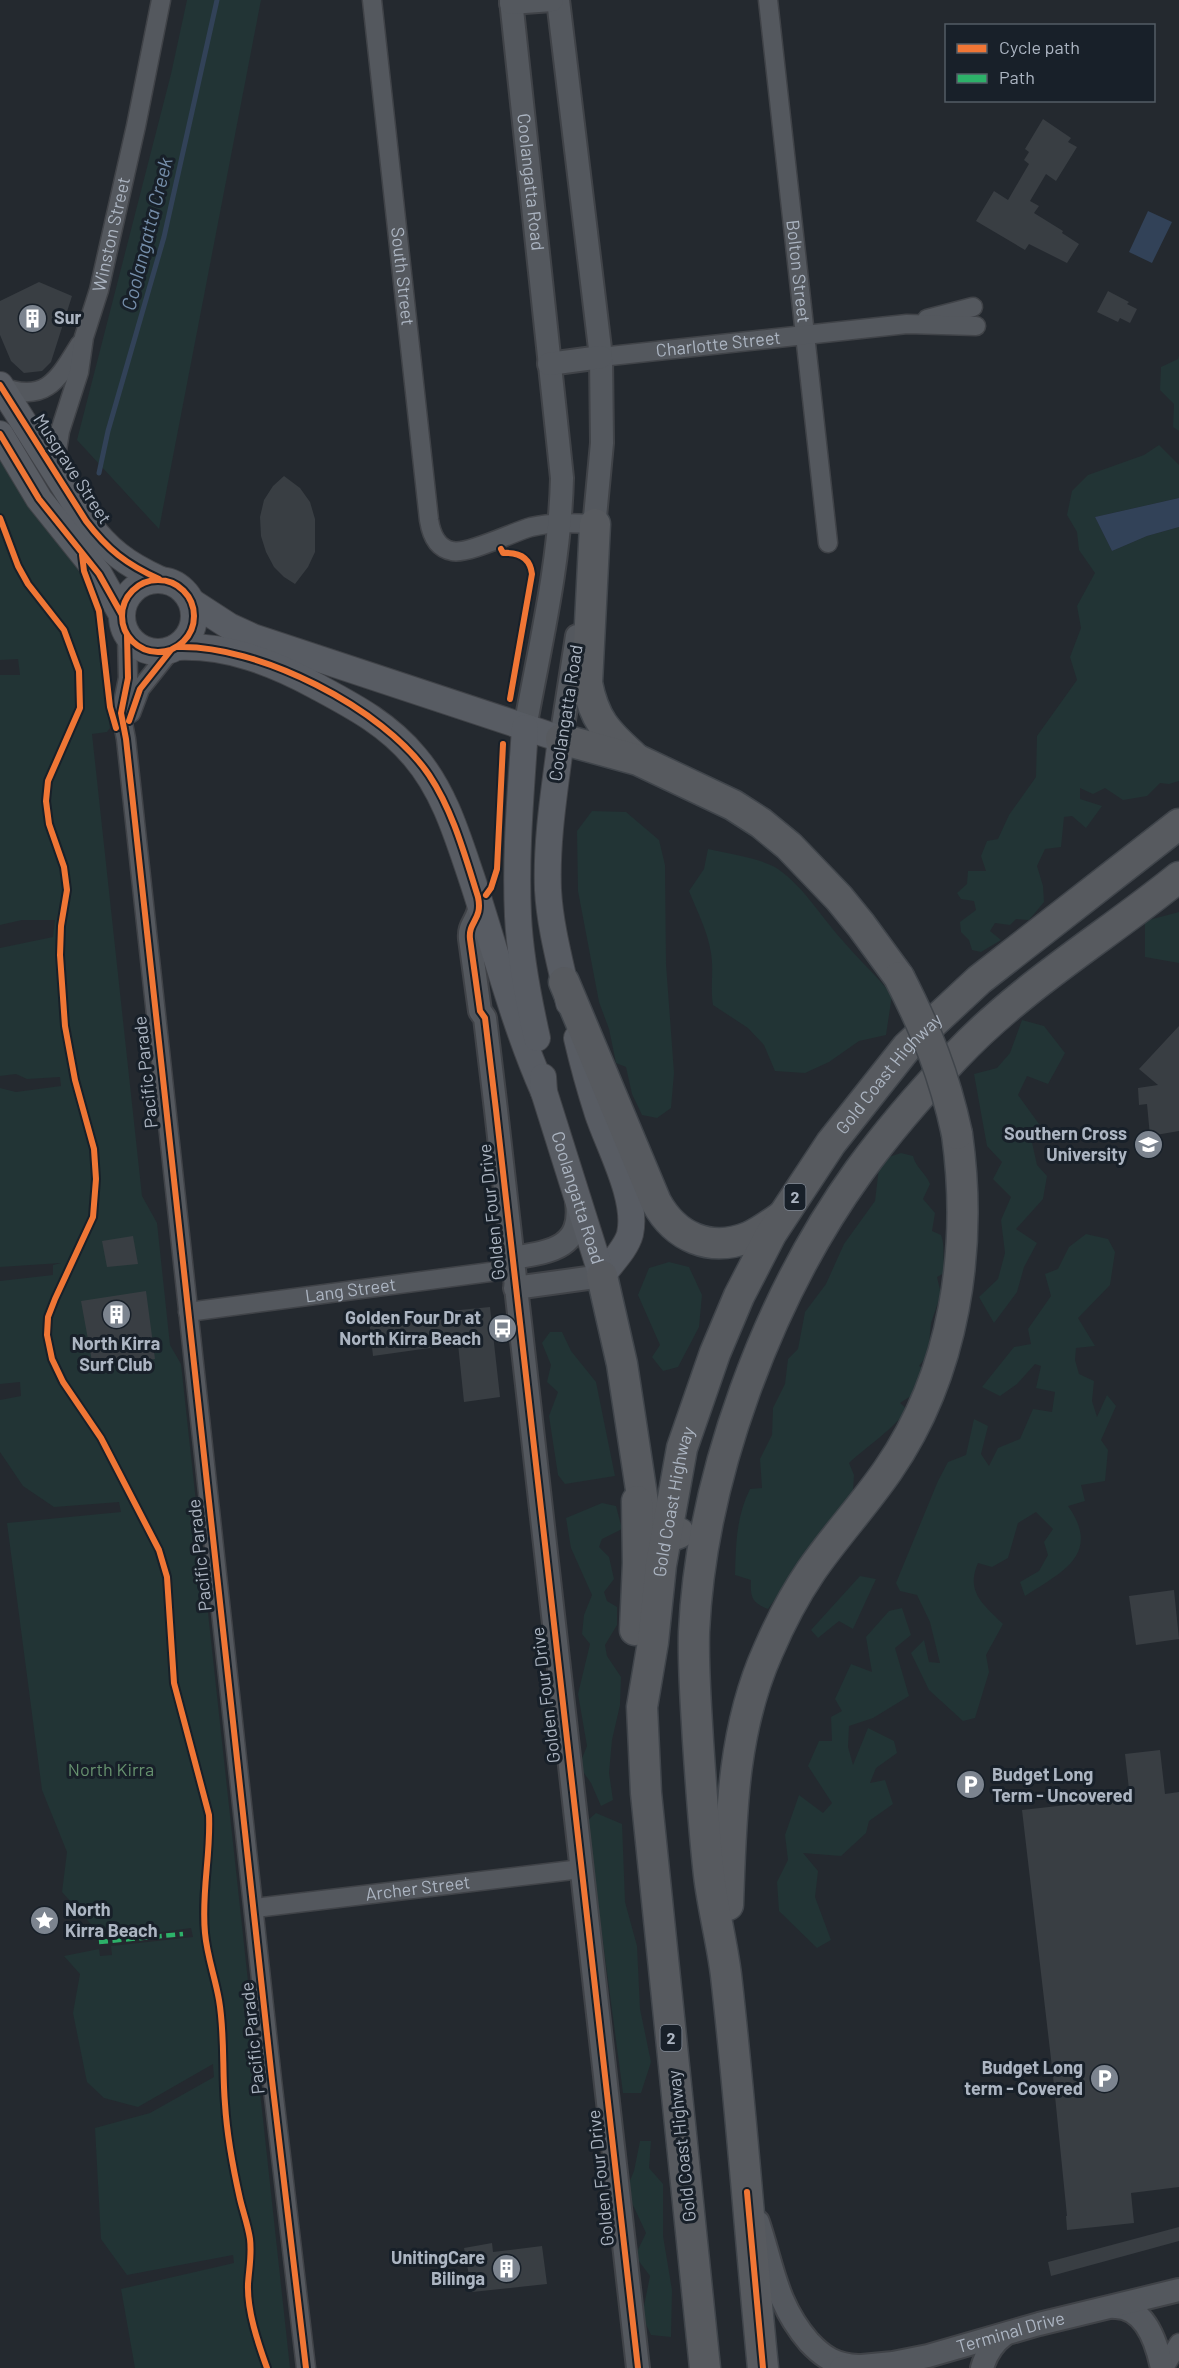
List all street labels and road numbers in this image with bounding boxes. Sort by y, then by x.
street label: Coolangatta Road [513,112,550,252]
street label: Winston Street [87,175,134,294]
street label: Bolton Street [782,218,816,324]
street label: South Street [387,226,420,327]
street label: Charlotte Street [655,326,782,361]
street label: Musgrave Street [29,409,117,528]
street label: Coolangatta Road [543,643,587,783]
street label: Gold Coast Highway [830,1008,946,1138]
street label: Pacific Parade [128,1015,162,1129]
street label: Coolangatta Road [547,1128,610,1267]
street label: Golden Four Drive [473,1143,509,1281]
road number: 2 [784,1184,806,1210]
street label: Lang Street [304,1273,397,1306]
street label: Gold Coast Highway [648,1423,699,1578]
street label: Pacific Parade [182,1498,216,1612]
street label: Golden Four Drive [526,1626,564,1764]
street label: Archer Street [364,1870,471,1905]
street label: Pacific Parade [235,1981,269,2095]
road number: 2 [660,2025,682,2051]
street label: Gold Coast Highway [662,2069,700,2223]
street label: Golden Four Drive [582,2109,618,2247]
street label: Terminal Drive [954,2306,1067,2357]

